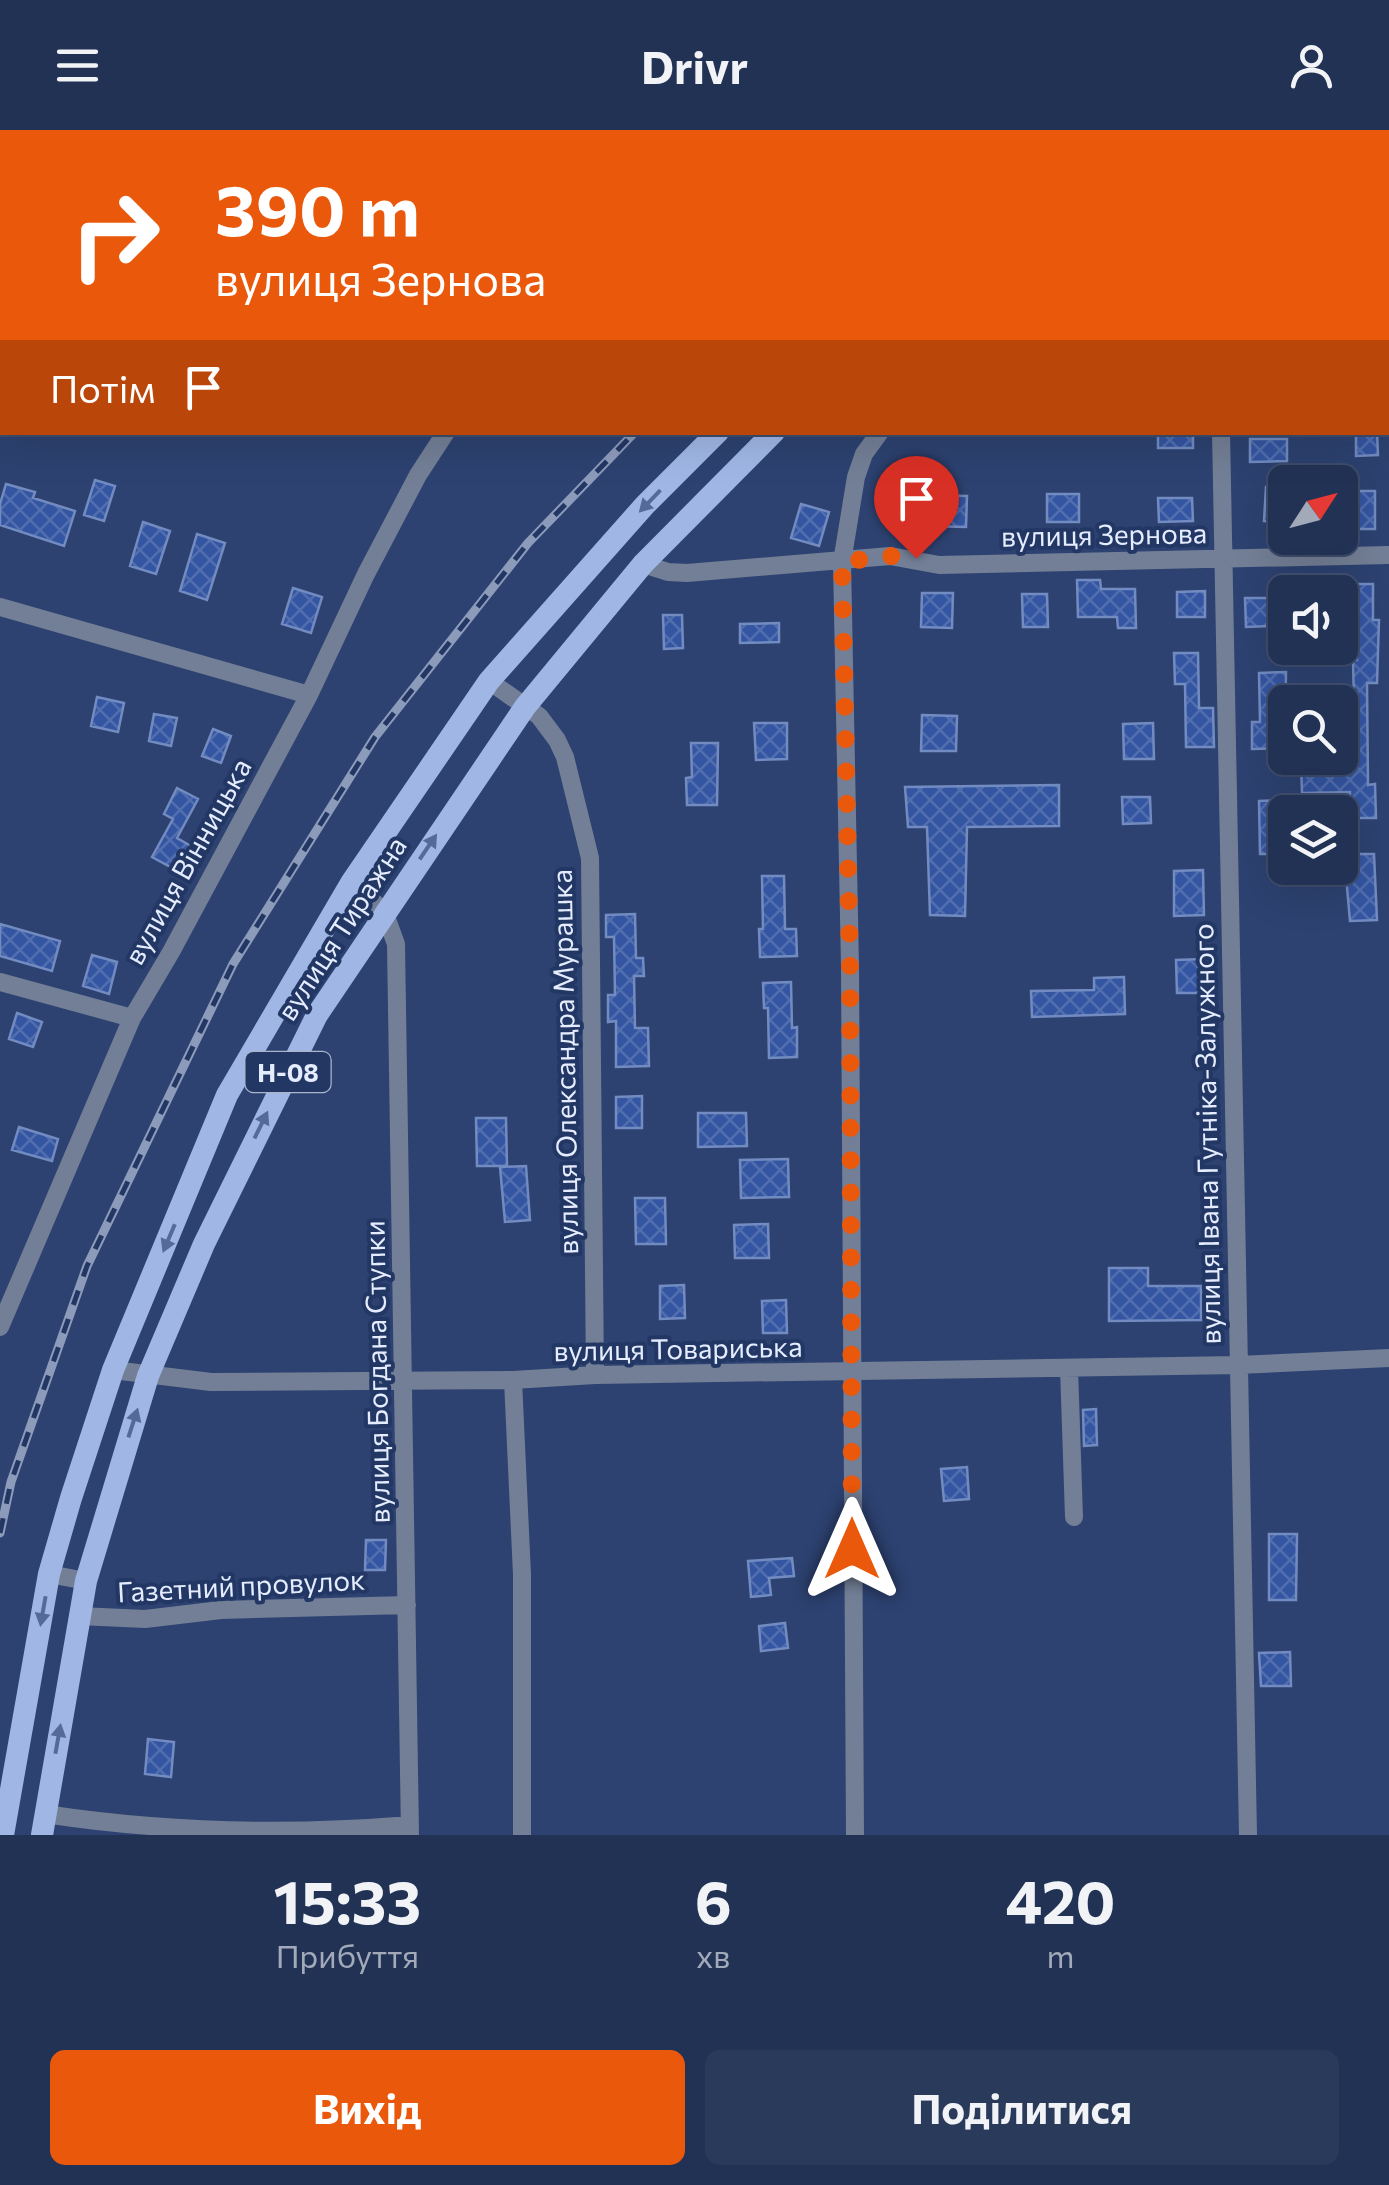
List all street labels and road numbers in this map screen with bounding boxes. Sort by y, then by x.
street label: вулиця Зернова [1001,515,1207,553]
street label: вулиця Вінницька [116,752,258,970]
street label: вулиця Тиражна [269,830,413,1026]
street label: вулиця Олександра Мурашка [544,869,584,1255]
street label: вулиця Івана Гутніка-Залужного [1185,923,1227,1345]
road number: Н-08 [246,1052,330,1092]
street label: вулиця Богдана Ступки [356,1220,396,1524]
street label: вулиця Товариська [553,1329,803,1367]
street label: Газетний провулок [116,1562,366,1608]

